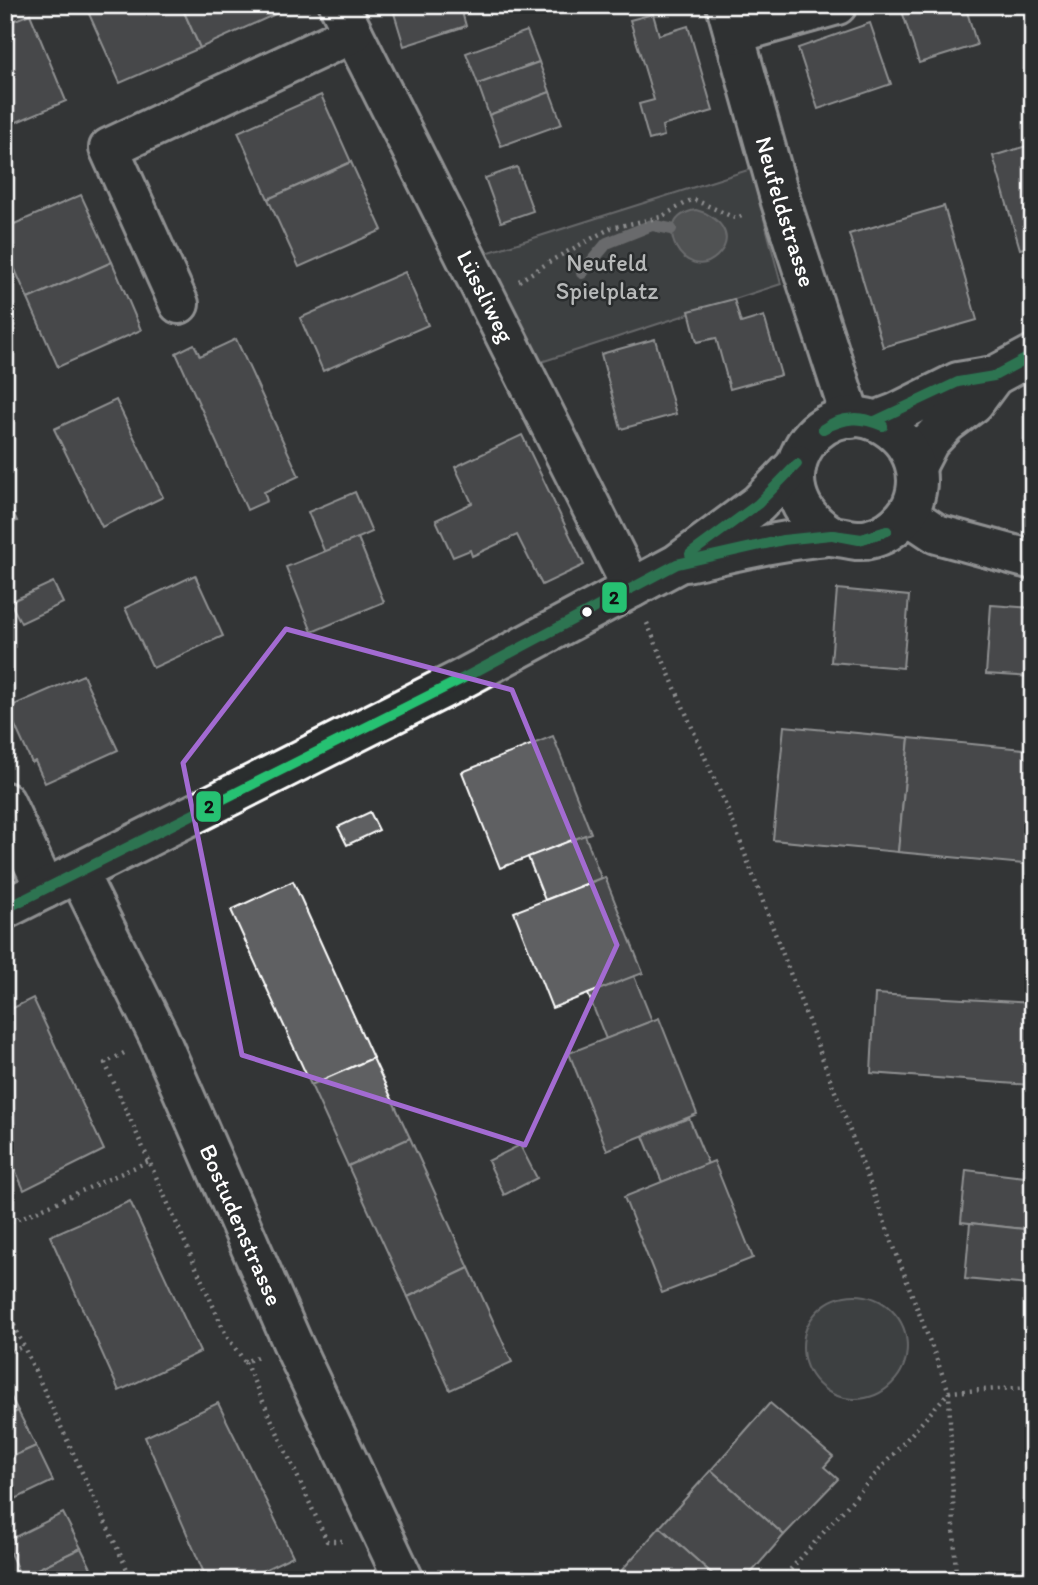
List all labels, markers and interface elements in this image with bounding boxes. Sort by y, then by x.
street label: Neufeldstrasse [749,133,823,290]
street label: Lüssliweg [451,245,521,348]
park label: Neufeld Spielplatz [556,248,658,305]
line badge: 2 [601,581,628,614]
text: 2 [609,586,619,609]
unlabelled marker [580,605,594,619]
line badge: 2 [195,790,222,823]
text: 2 [204,795,214,818]
street label: Bostudenstrasse [193,1140,289,1310]

